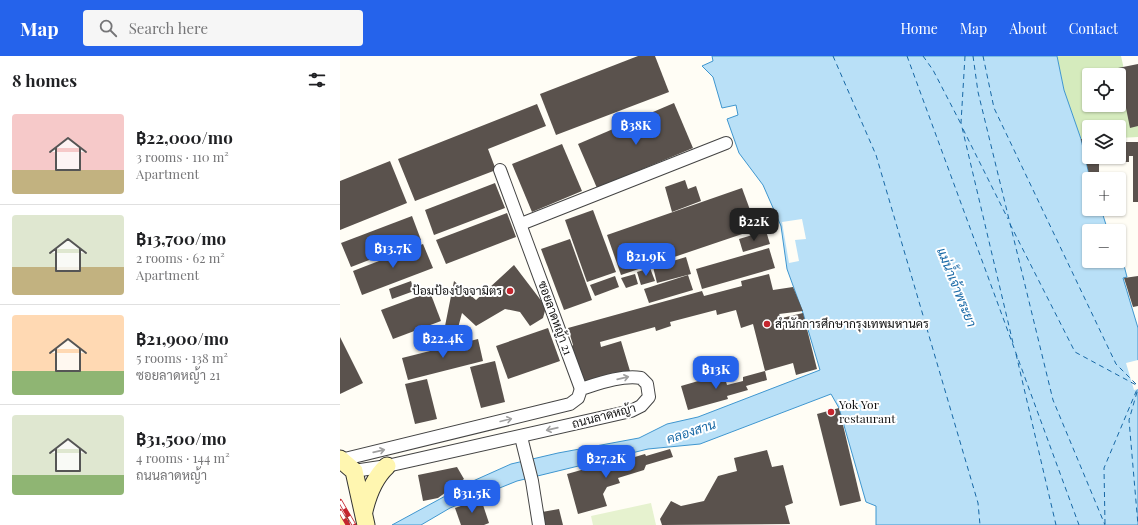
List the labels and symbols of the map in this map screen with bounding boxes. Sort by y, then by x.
pin: ฿38K [612,112,660,146]
pin: ฿22K [730,208,778,242]
pin: ฿13.7K [360,235,426,269]
pin: ฿21.9K [613,243,679,277]
water label: แม่น้ำเจ้าพระยา [934,244,984,329]
street label: ซอยลาดหญ้า 21 [535,278,577,357]
place label: ป้อมป้องปัจจามิตร [412,282,502,298]
marker: ป้อมป้องปัจจามิตร [505,286,515,296]
place label: สำนักการศึกษากรุงเทพมหานคร [775,315,929,333]
marker: สำนักการศึกษากรุงเทพมหานคร [762,319,772,329]
pin: ฿22.4K [410,325,476,359]
pin: ฿13K [692,356,740,390]
one-way arrow [616,374,629,381]
place label: Yok Yor restaurant [838,396,896,426]
street label: ถนนลาดหญ้า [570,399,637,431]
marker: Yok Yor restaurant [826,407,836,417]
water label: คลองสาน [664,414,718,446]
one-way arrow [499,416,512,424]
one-way arrow [546,426,559,434]
pin: ฿27.2K [573,445,639,479]
one-way arrow [372,446,385,454]
pin: ฿31.5K [439,480,505,514]

